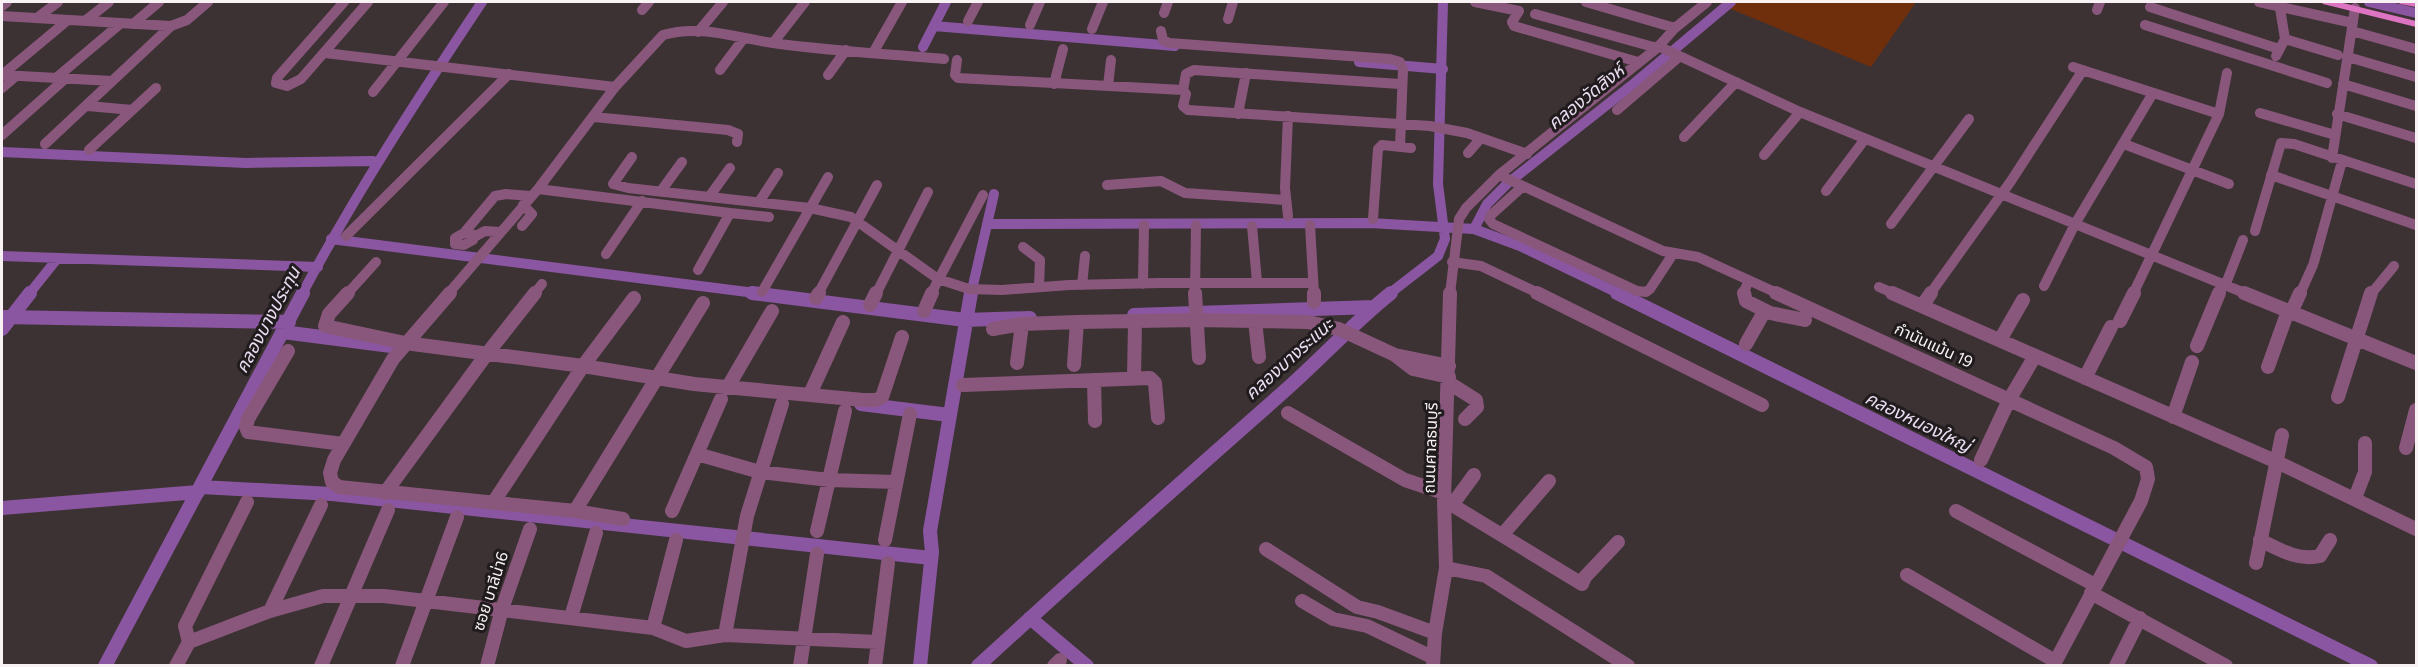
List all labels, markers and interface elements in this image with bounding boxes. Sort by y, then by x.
water label: คลองวัดสิงห์ [1543,57,1631,134]
water label: คลองบางประทุน [231,262,306,377]
water label: คลองบางระแนะ [1240,312,1339,404]
street label: กำนันแม้น 19 [1892,319,1976,372]
water label: คลองหนองใหญ่ [1861,387,1977,458]
street label: ถนนศาลธนบุรี [1419,402,1442,494]
street label: ซอย บาลีน่า6 [469,549,512,633]

